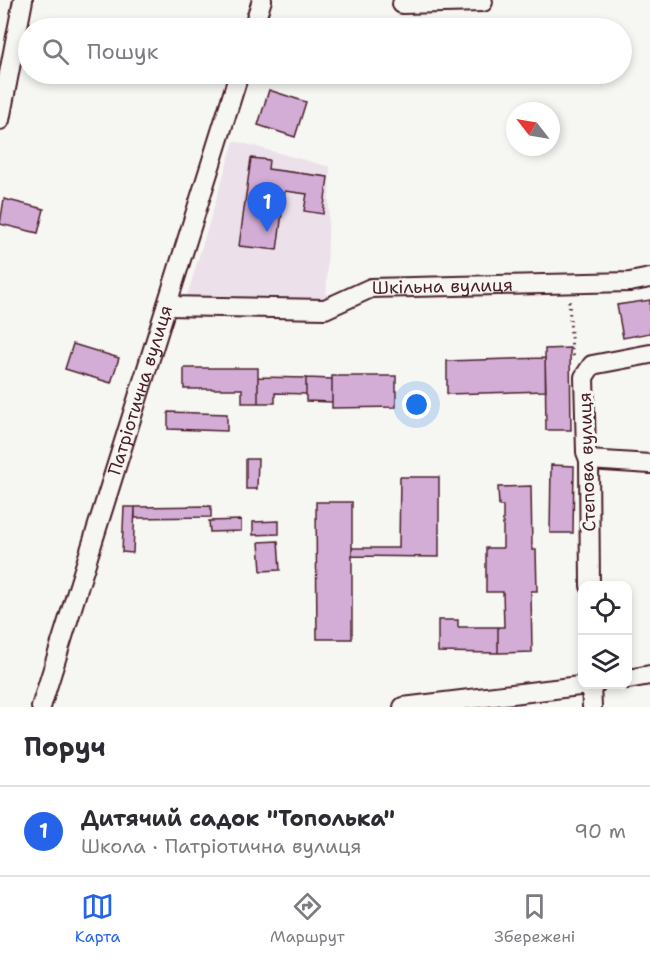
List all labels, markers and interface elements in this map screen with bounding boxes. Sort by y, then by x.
search box [18,18,632,84]
icon: search [39,35,72,68]
text: Пошук [87,37,158,66]
north arrow [506,102,560,156]
pin: 1 [248,182,286,232]
street label: Шкільна вулиця [372,273,513,300]
street label: Патріотична вулиця [102,302,178,478]
your location [402,390,431,419]
street label: Степова вулиця [573,392,601,532]
map controls [578,581,632,689]
button: locate [578,581,632,635]
button: layers [578,635,632,689]
text: Поруч [24,729,106,764]
text: Дитячий садок "Тополька" [81,804,395,833]
text: 1 [39,818,48,844]
text: 90 m [574,818,626,844]
text: Школа · Патріотична вулиця [81,833,361,859]
tab: Карта [75,890,121,947]
tab: Маршрут [270,890,345,947]
tab: Збережені [494,890,575,947]

